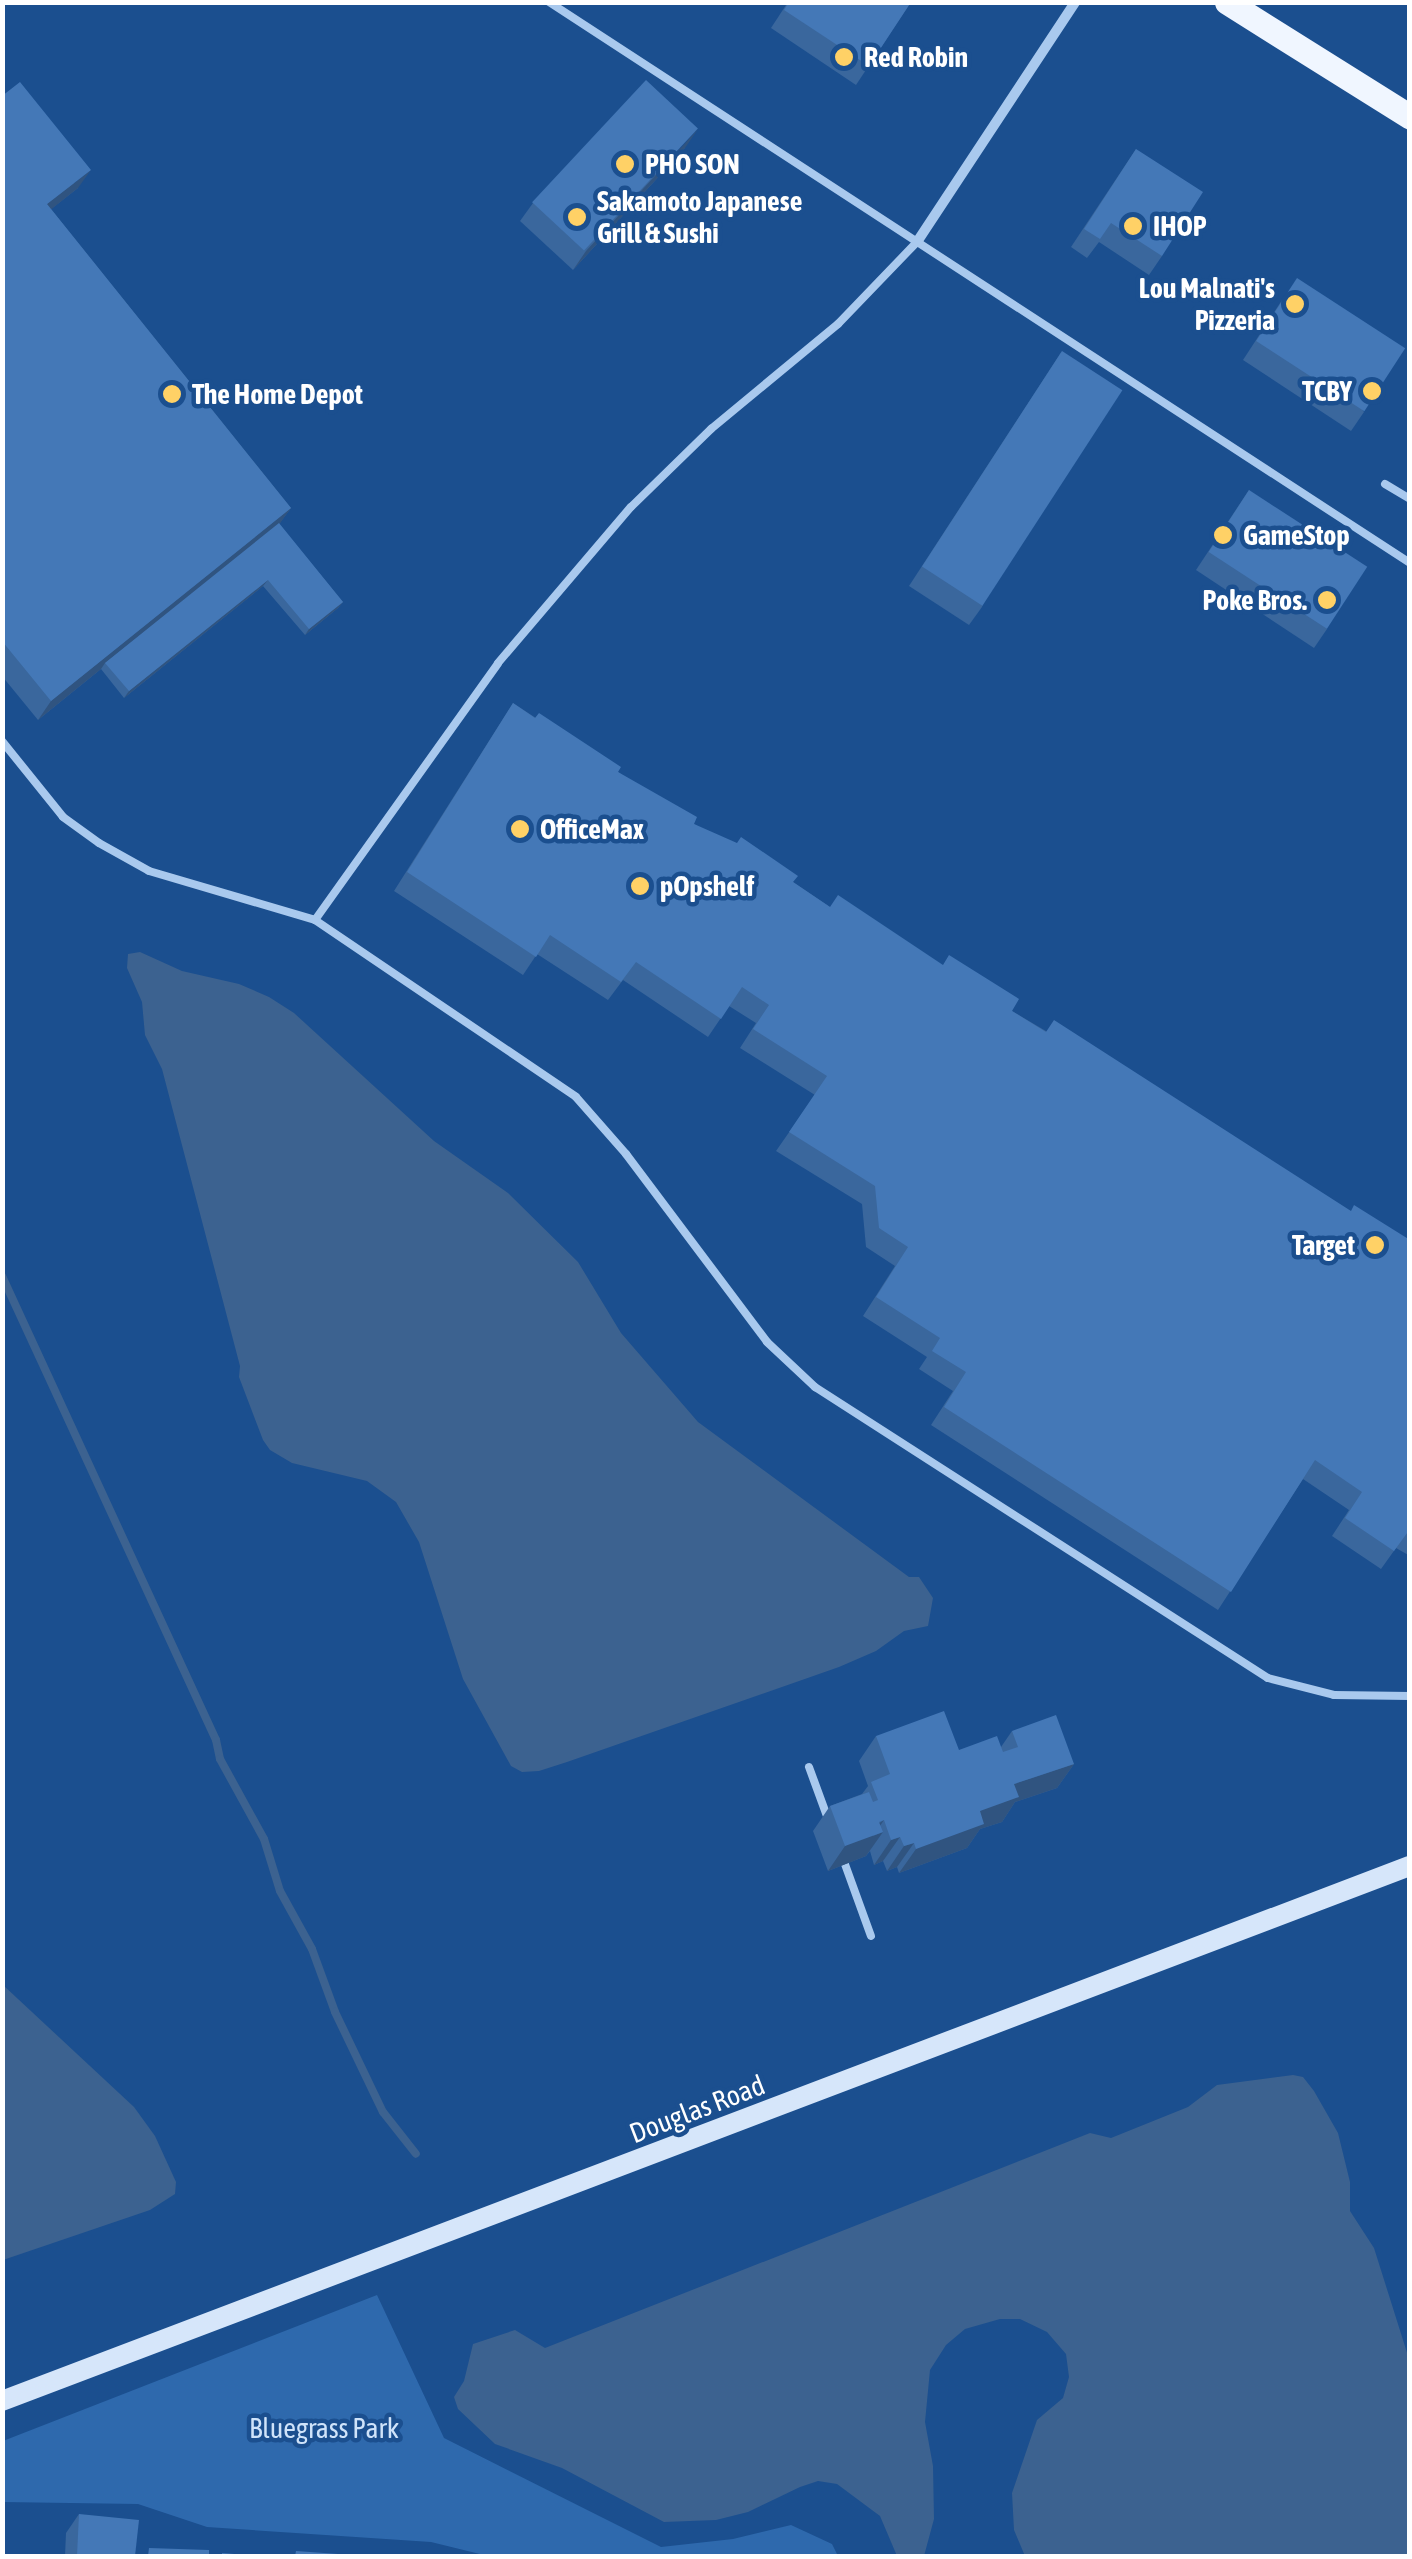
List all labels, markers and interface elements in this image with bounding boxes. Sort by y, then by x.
place label: Red Robin [864,40,968,74]
marker: Red Robin [833,46,855,68]
place label: PHO SON [645,147,740,181]
marker: PHO SON [614,153,636,175]
place label: Sakamoto Japanese Grill & Sushi [597,184,802,250]
marker: Sakamoto Japanese Grill & Sushi [566,206,588,228]
place label: IHOP [1153,209,1206,243]
marker: IHOP [1122,215,1144,237]
place label: Lou Malnati's Pizzeria [1139,271,1275,337]
marker: Lou Malnati's Pizzeria [1284,293,1306,315]
place label: TCBY [1302,374,1352,408]
place label: The Home Depot [192,377,363,411]
marker: TCBY [1361,380,1383,402]
marker: The Home Depot [161,383,183,405]
place label: GameStop [1243,518,1350,552]
marker: GameStop [1212,524,1234,546]
place label: Poke Bros. [1203,583,1307,617]
marker: Poke Bros. [1316,589,1338,611]
place label: OfficeMax [540,812,644,846]
marker: OfficeMax [509,818,531,840]
place label: pOpshelf [660,869,754,903]
marker: pOpshelf [629,875,651,897]
place label: Target [1292,1228,1355,1262]
marker: Target [1364,1234,1386,1256]
street label: Douglas Road [625,2068,769,2150]
park label: Bluegrass Park [249,2411,399,2445]

